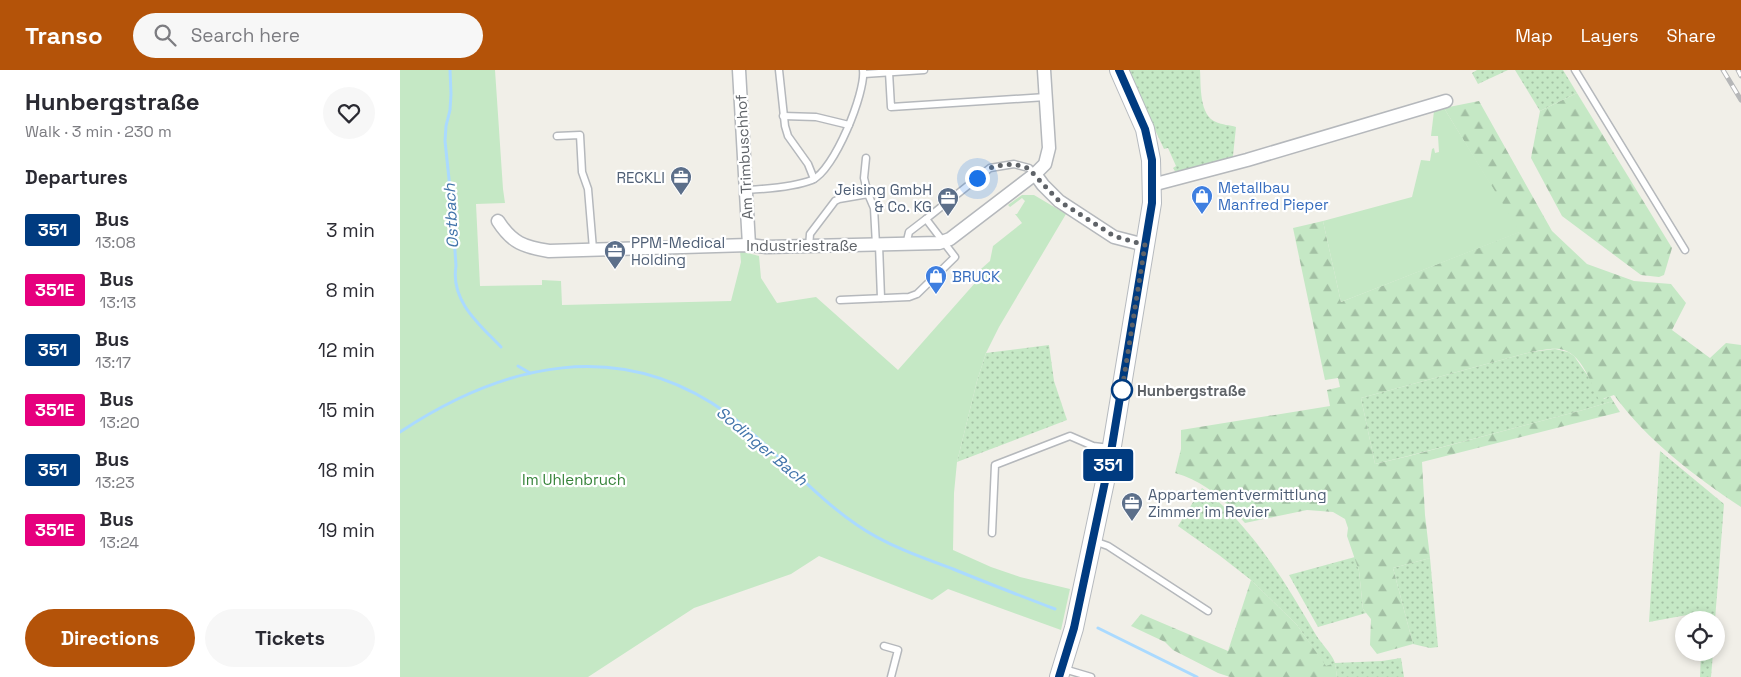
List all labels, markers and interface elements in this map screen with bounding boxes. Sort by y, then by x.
search box [133,13,483,58]
text: Transo [25,20,103,51]
icon: search [151,21,179,49]
text: Search here [191,23,300,48]
text: Map [1515,24,1553,47]
text: Layers [1581,24,1638,47]
text: Share [1666,24,1716,47]
text: Hunbergstraße [25,86,200,117]
button: heart [323,87,375,139]
street label: Am Trimbuschhof [731,94,757,220]
text: Walk · 3 min · 230 m [25,121,172,142]
text: Departures [25,165,128,190]
office icon: RECKLI [669,165,693,196]
your location [965,166,990,191]
place label: RECKLI [616,168,665,187]
place label: Metallbau Manfred Pieper [1218,178,1329,214]
place label: Jeising GmbH & Co. KG [834,180,932,216]
water label: Ostbach [439,182,463,249]
shop icon: Metallbau Manfred Pieper [1190,184,1214,215]
office icon: Jeising GmbH & Co. KG [936,186,960,217]
text: Bus [95,207,129,232]
text: 351 [38,218,67,241]
text: 3 min [326,218,375,243]
text: 13:08 [95,232,136,253]
place label: PPM-Medical Holding [631,233,725,269]
street label: Industriestraße [746,236,858,255]
office icon: PPM-Medical Holding [603,239,627,270]
shop icon: BRUCK [924,264,948,295]
text: Bus [100,267,134,292]
place label: BRUCK [952,267,1000,286]
text: 351E [35,278,75,301]
text: 8 min [326,278,375,303]
text: 13:13 [100,292,136,313]
text: Bus [95,327,129,352]
text: 351 [38,338,67,361]
text: 12 min [318,338,375,363]
text: 13:17 [95,352,131,373]
marker: Hunbergstraße [1111,379,1133,401]
place label: Hunbergstraße [1137,381,1247,400]
text: Bus [100,387,134,412]
text: 351E [35,398,75,421]
text: 15 min [318,398,375,423]
water label: Sodinger Bach [712,402,813,491]
text: 13:20 [100,412,140,433]
text: Bus [95,447,129,472]
line badge: 351 [1079,449,1137,481]
text: 351 [1093,453,1123,476]
text: 351 [38,458,67,481]
text: 18 min [318,458,375,483]
park label: Im Uhlenbruch [522,470,626,489]
text: 13:23 [95,472,135,493]
place label: Appartementvermittlung Zimmer im Revier [1148,485,1327,521]
office icon: Appartementvermittlung Zimmer im Revier [1120,491,1144,522]
text: Bus [100,507,134,532]
text: 351E [35,518,75,541]
text: 19 min [318,518,375,543]
text: 13:24 [100,532,139,553]
button: Directions [25,609,195,667]
button: Tickets [205,609,375,667]
map controls [1675,611,1725,661]
button: locate [1675,611,1725,661]

